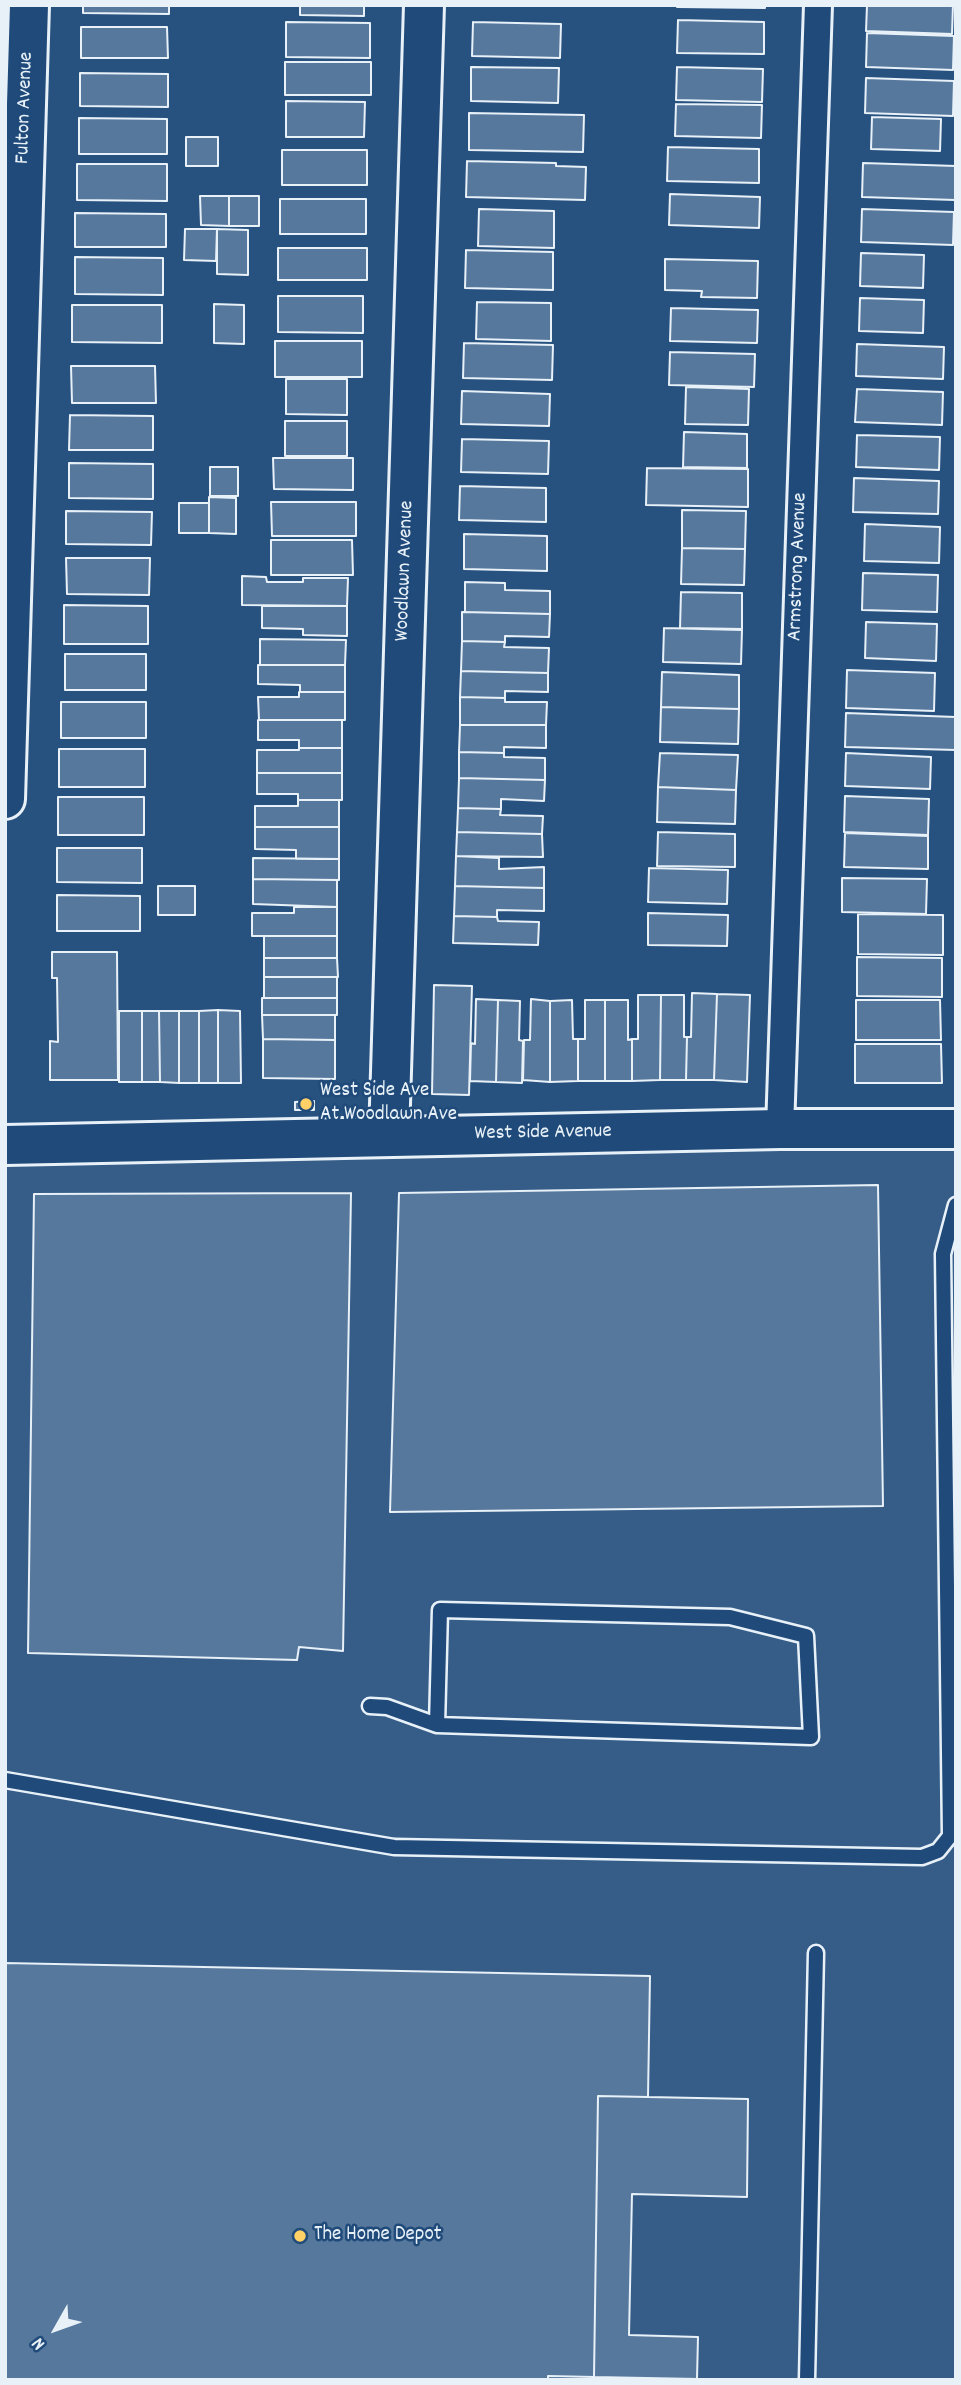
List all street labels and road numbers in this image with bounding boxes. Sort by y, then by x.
street label: Fulton Avenue [11,51,41,165]
street label: Armstrong Avenue [784,492,814,642]
street label: Woodlawn Avenue [391,500,421,642]
street label: West Side Avenue [474,1120,612,1148]

